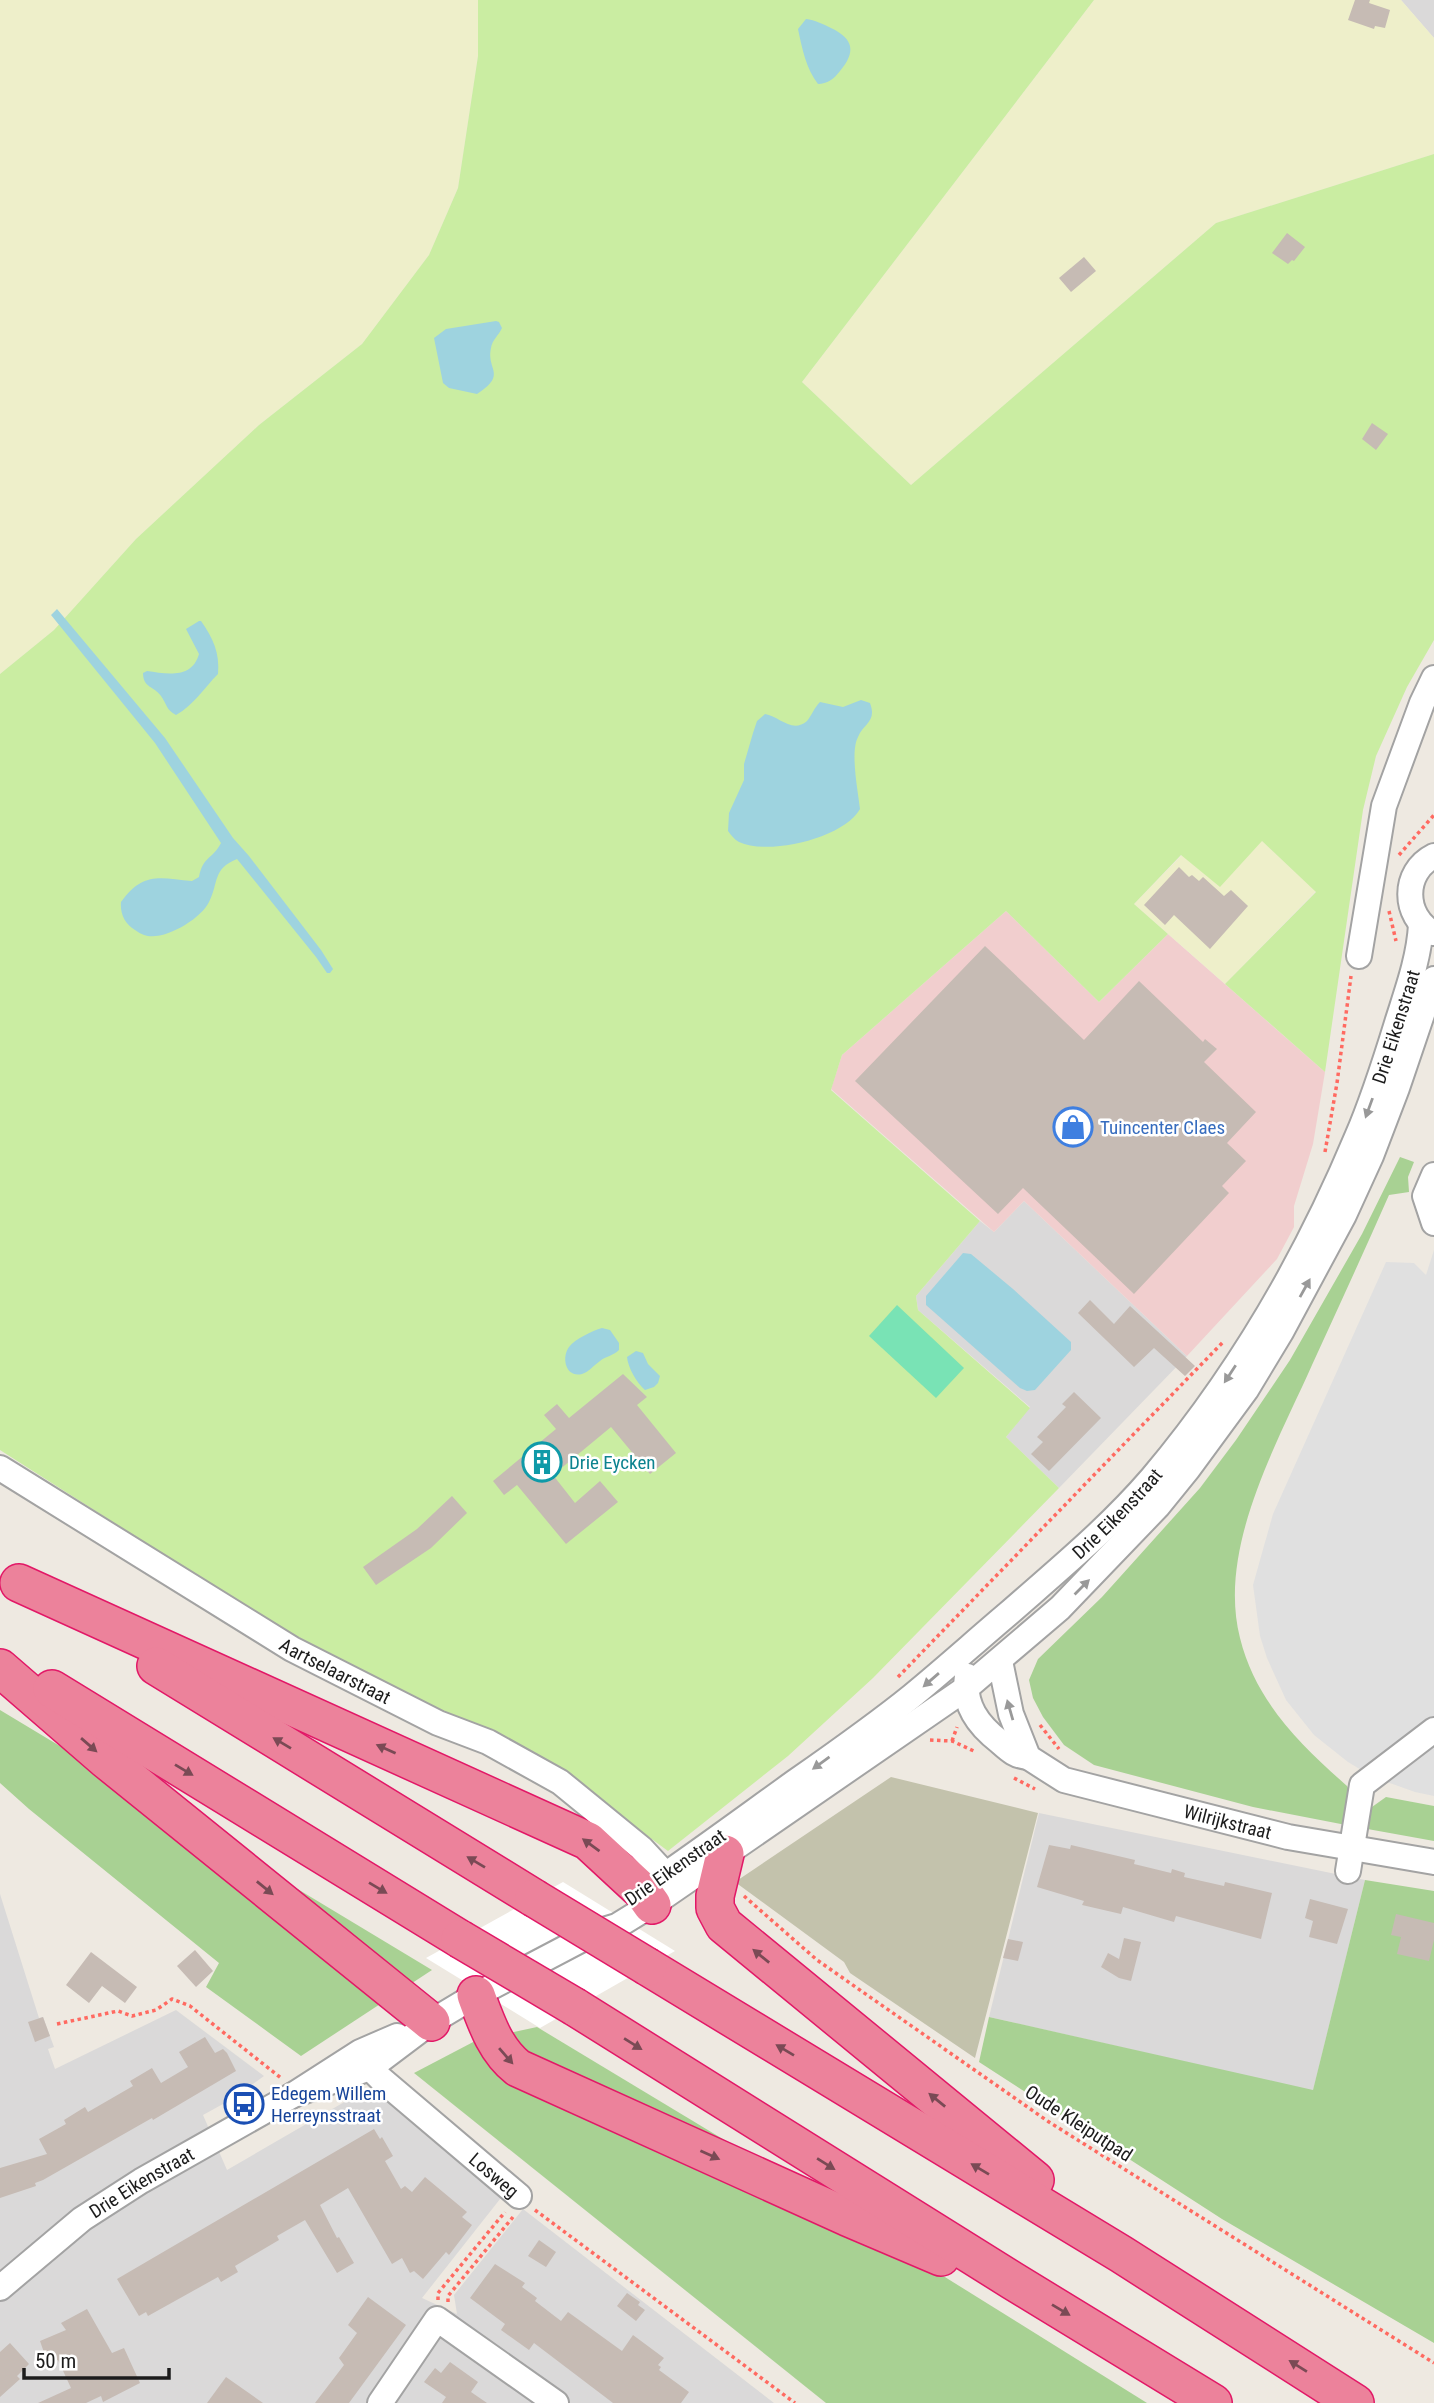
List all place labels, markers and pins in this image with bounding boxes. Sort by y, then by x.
shop icon: Tuincenter Claes [1052,1106,1094,1148]
place label: Tuincenter Claes [1100,1116,1225,1139]
building icon: Drie Eycken [521,1441,563,1483]
place label: Drie Eycken [569,1451,656,1474]
place label: Edegem Willem Herreynsstraat [271,2082,386,2127]
bus stop icon: Edegem Willem Herreynsstraat [223,2083,265,2125]

